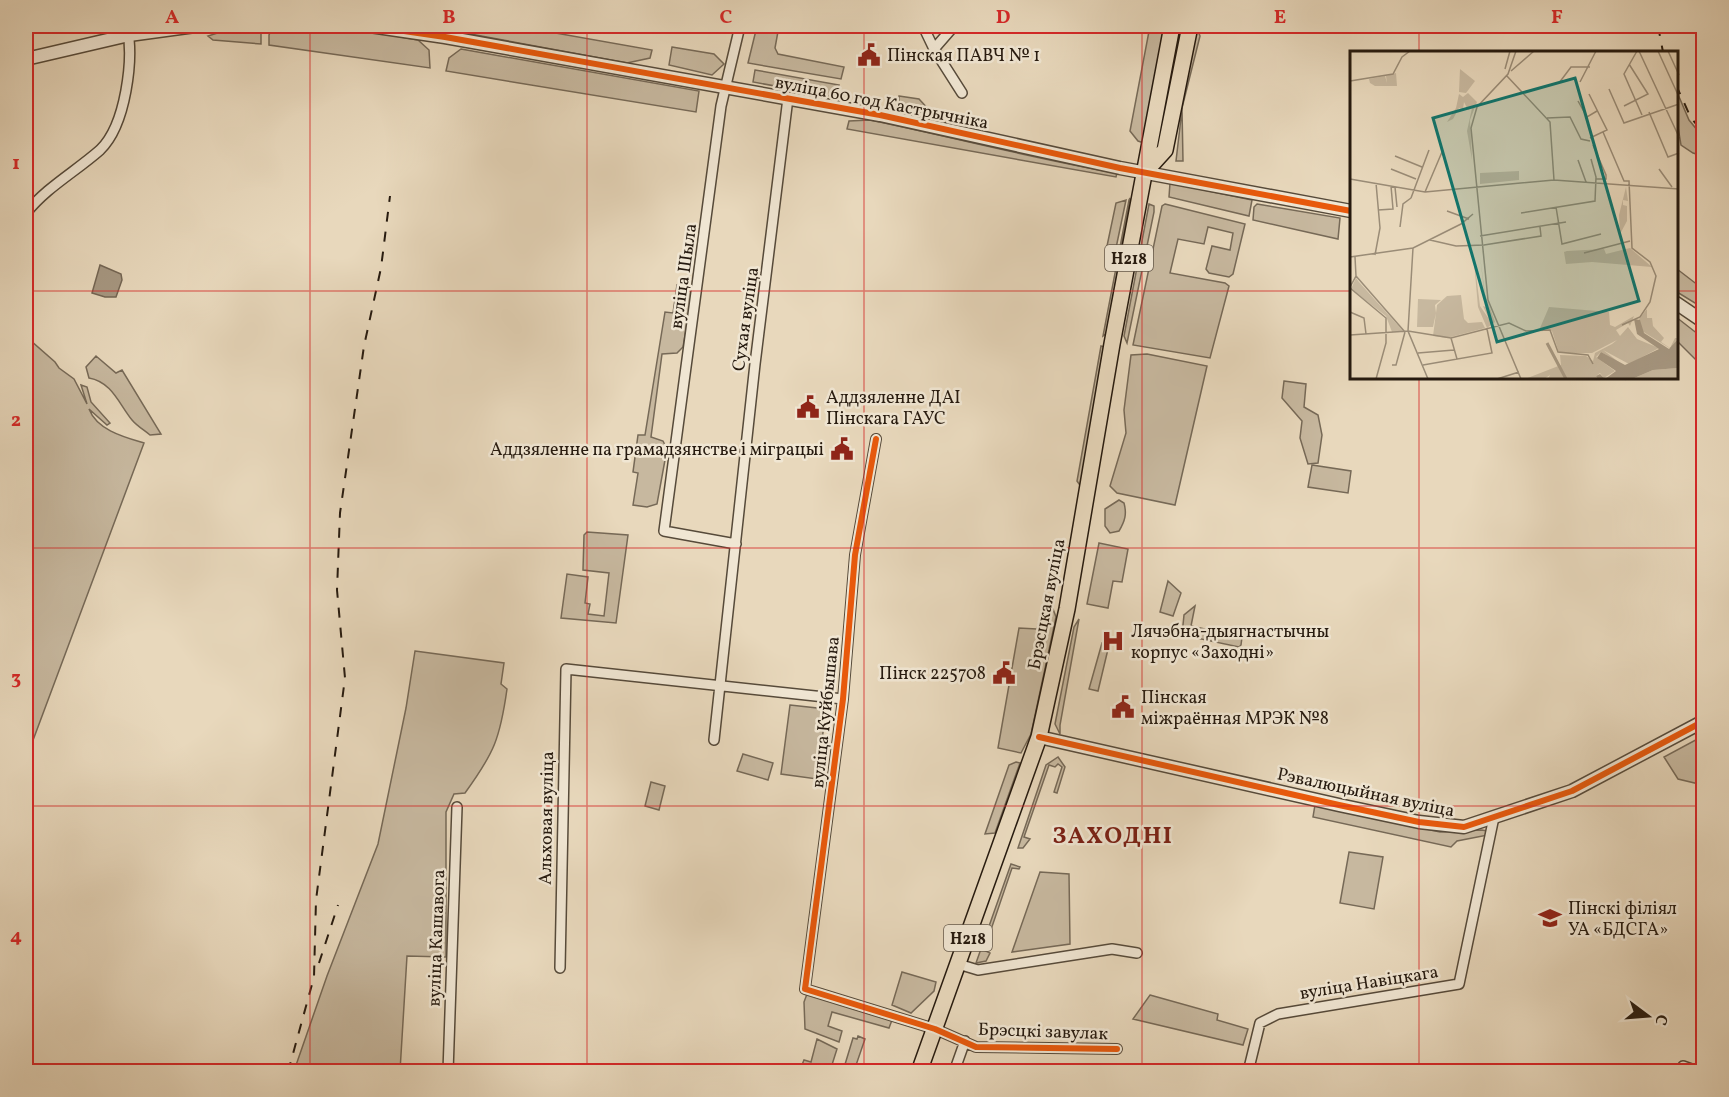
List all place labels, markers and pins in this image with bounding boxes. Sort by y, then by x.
public building icon: Пінская ПАВЧ № 1 [856,42,882,68]
place label: Пінская ПАВЧ № 1 [887,44,1040,69]
place label: Аддзяленне ДАІ Пінскага ГАУС [826,386,961,432]
public building icon: Аддзяленне ДАІ Пінскага ГАУС [795,394,821,420]
public building icon: Аддзяленне па грамадзянстве і міграцыі [829,436,855,462]
place label: Аддзяленне па грамадзянстве і міграцыі [490,438,824,463]
place label: Лячэбна-дыягнастычны корпус «Заходні» [1131,620,1330,666]
hospital icon: Лячэбна-дыягнастычны корпус «Заходні» [1100,628,1126,654]
public building icon: Пінск 225708 [991,660,1017,686]
place label: Пінск 225708 [879,662,986,687]
place label: Пінская міжраённая МРЭК №8 [1141,686,1329,732]
public building icon: Пінская міжраённая МРЭК №8 [1110,694,1136,720]
place label: Пінскі філіял УА «БДСГА» [1568,897,1677,943]
school or university icon: Пінскі філіял УА «БДСГА» [1537,905,1563,931]

